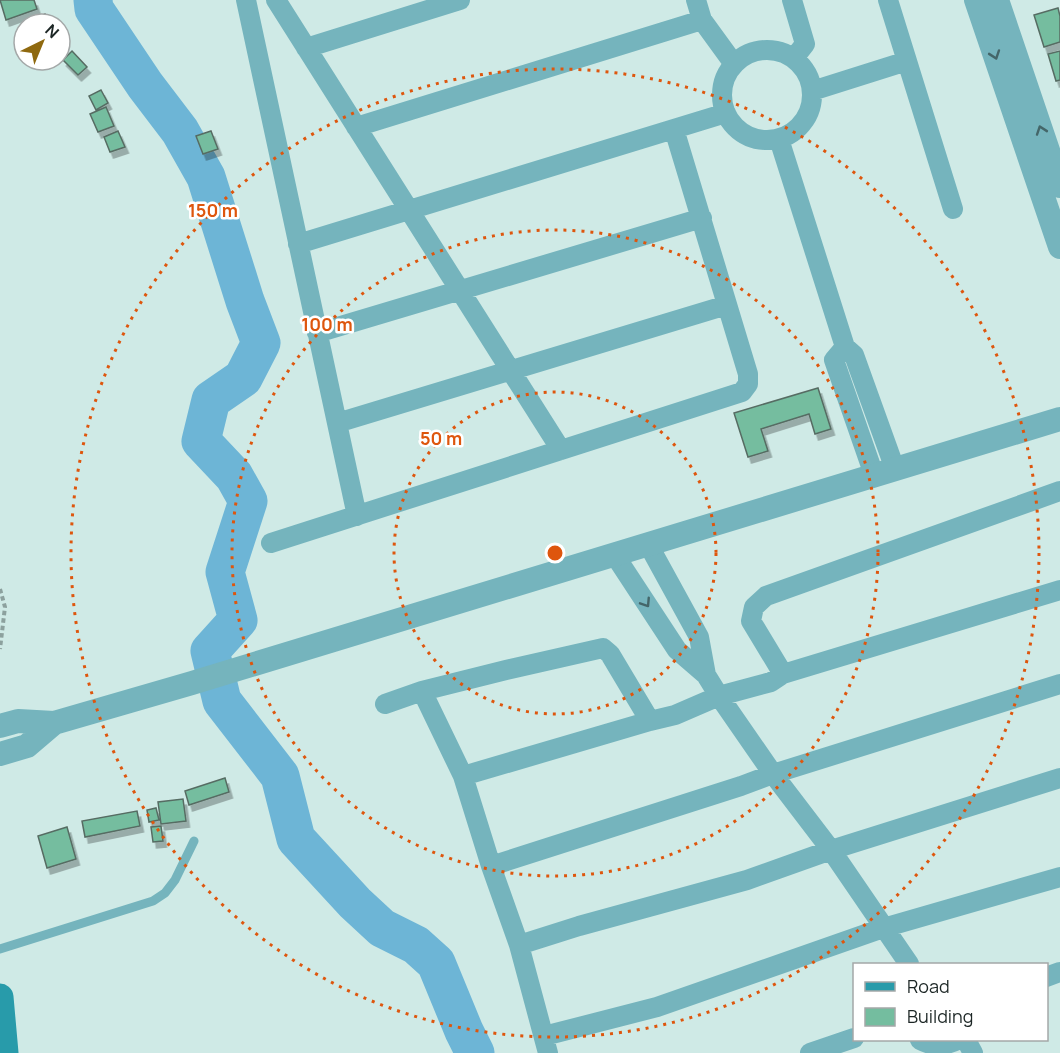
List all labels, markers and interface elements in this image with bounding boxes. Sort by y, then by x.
north arrow [12,12,72,72]
text: N [41,19,64,43]
one-way arrow [988,49,1000,60]
one-way arrow [1036,125,1049,136]
text: 150 m [188,198,238,222]
text: 100 m [301,312,353,336]
text: 50 m [420,426,462,450]
centre of rings [545,543,565,563]
one-way arrow [639,597,650,608]
legend [853,963,1048,1041]
text: Road [907,974,950,998]
text: Building [907,1004,973,1028]

